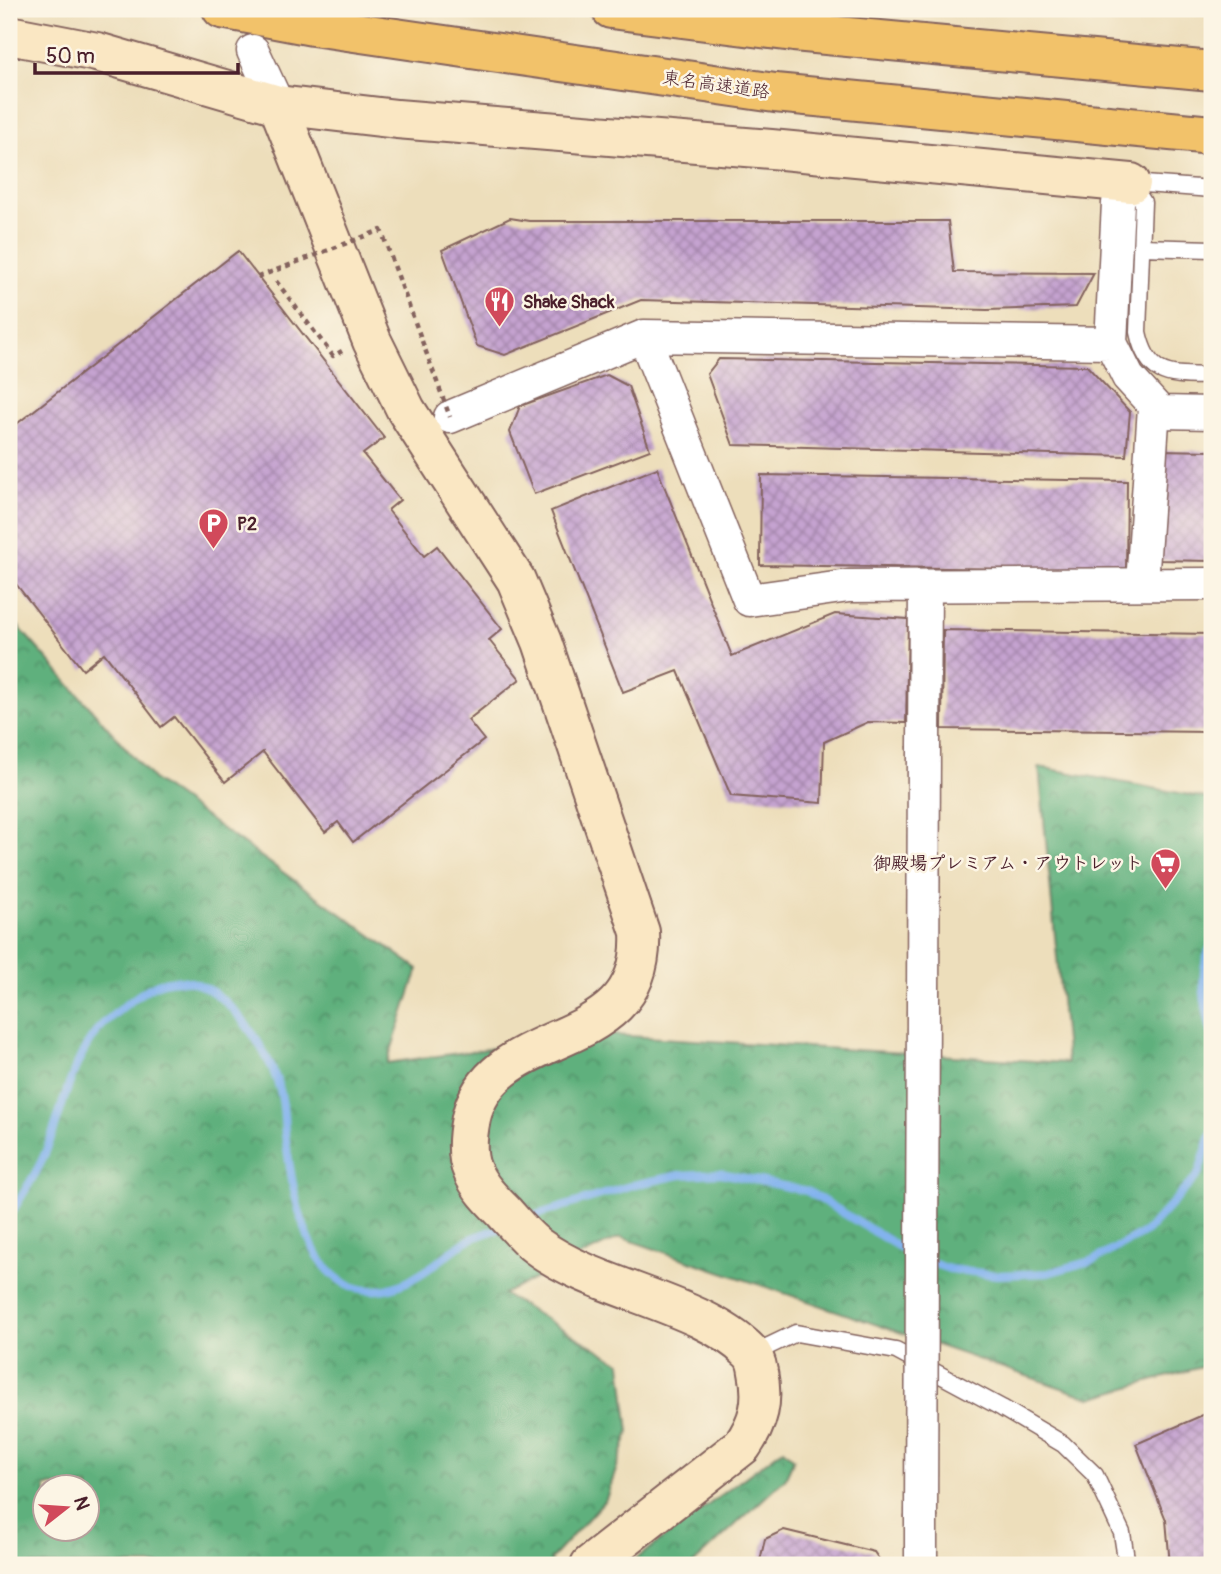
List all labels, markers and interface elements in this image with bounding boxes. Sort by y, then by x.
scale bar [35,32,238,76]
text: 50 m [46,43,95,70]
street label: 東名高速道路 [661,66,771,104]
restaurant icon: Shake Shack [483,285,517,329]
place label: Shake Shack [523,291,615,314]
parking icon: P2 [197,507,231,551]
place label: P2 [237,513,257,536]
supermarket icon: 御殿場プレミアム・アウトレット [1149,846,1183,890]
place label: 御殿場プレミアム・アウトレット [873,852,1143,875]
north arrow [32,1472,102,1542]
text: N [68,1494,95,1513]

